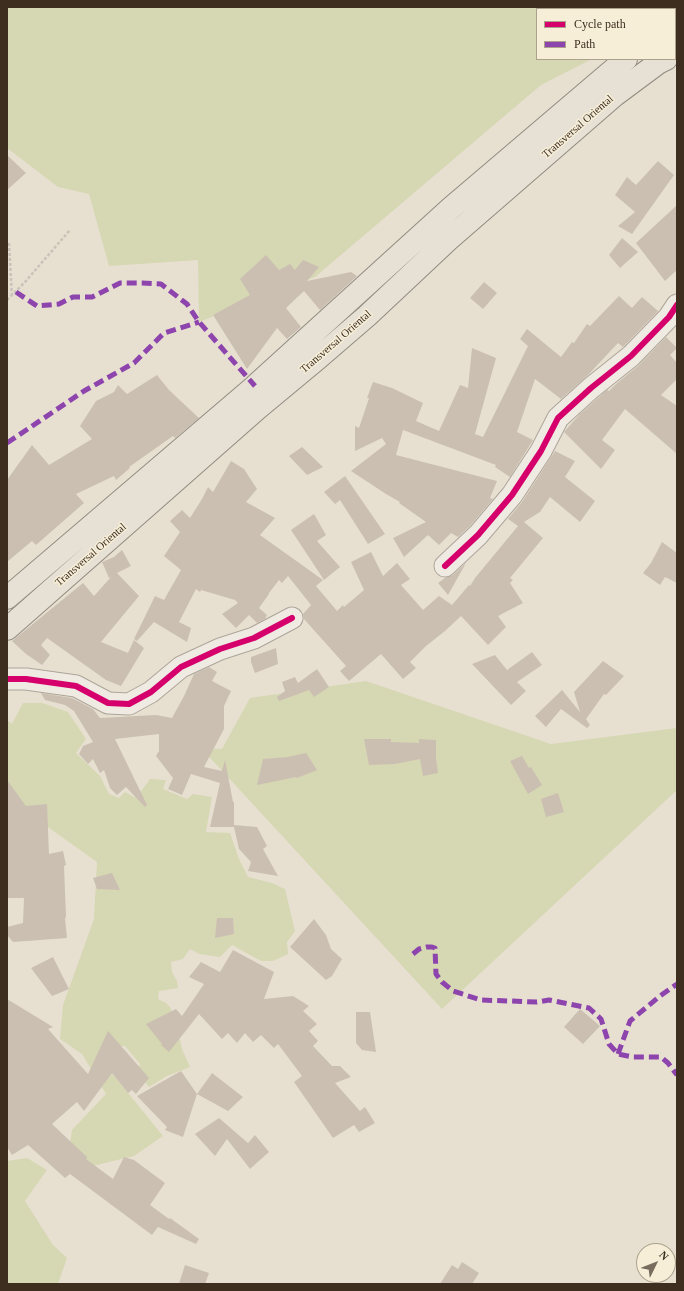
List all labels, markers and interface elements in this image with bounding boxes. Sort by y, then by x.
legend [536,8,676,60]
text: Cycle path [574,17,626,31]
text: Path [574,37,595,51]
street label: Transversal Oriental [540,93,616,161]
street label: Transversal Oriental [298,308,374,376]
street label: Transversal Oriental [53,521,129,589]
north arrow [636,1243,676,1283]
text: N [657,1248,671,1262]

